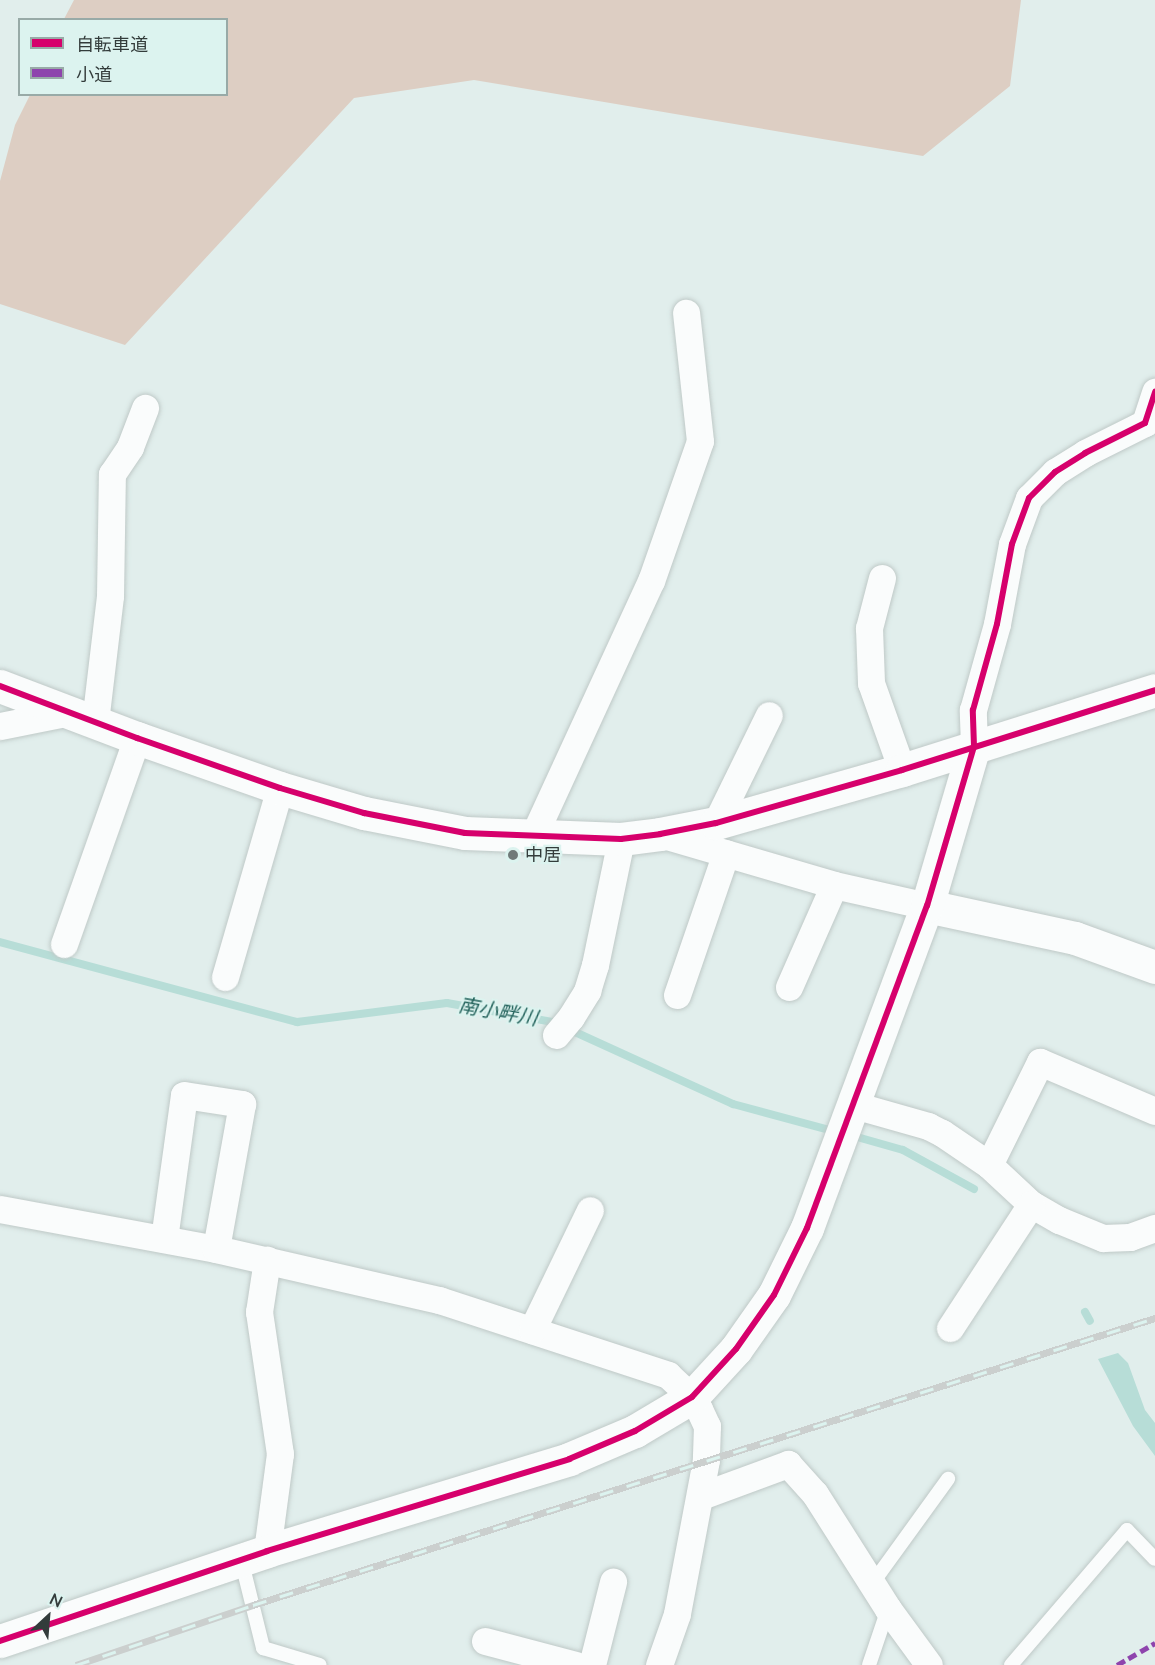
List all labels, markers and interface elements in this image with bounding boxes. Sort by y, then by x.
legend [18,18,228,96]
text: 自転車道 [76,33,148,57]
text: 小道 [76,63,112,87]
place label: 中居 [525,844,561,866]
marker: 中居 [506,848,520,862]
water label: 南小畔川 [457,993,539,1031]
north arrow [18,1587,78,1647]
text: N [46,1588,66,1613]

